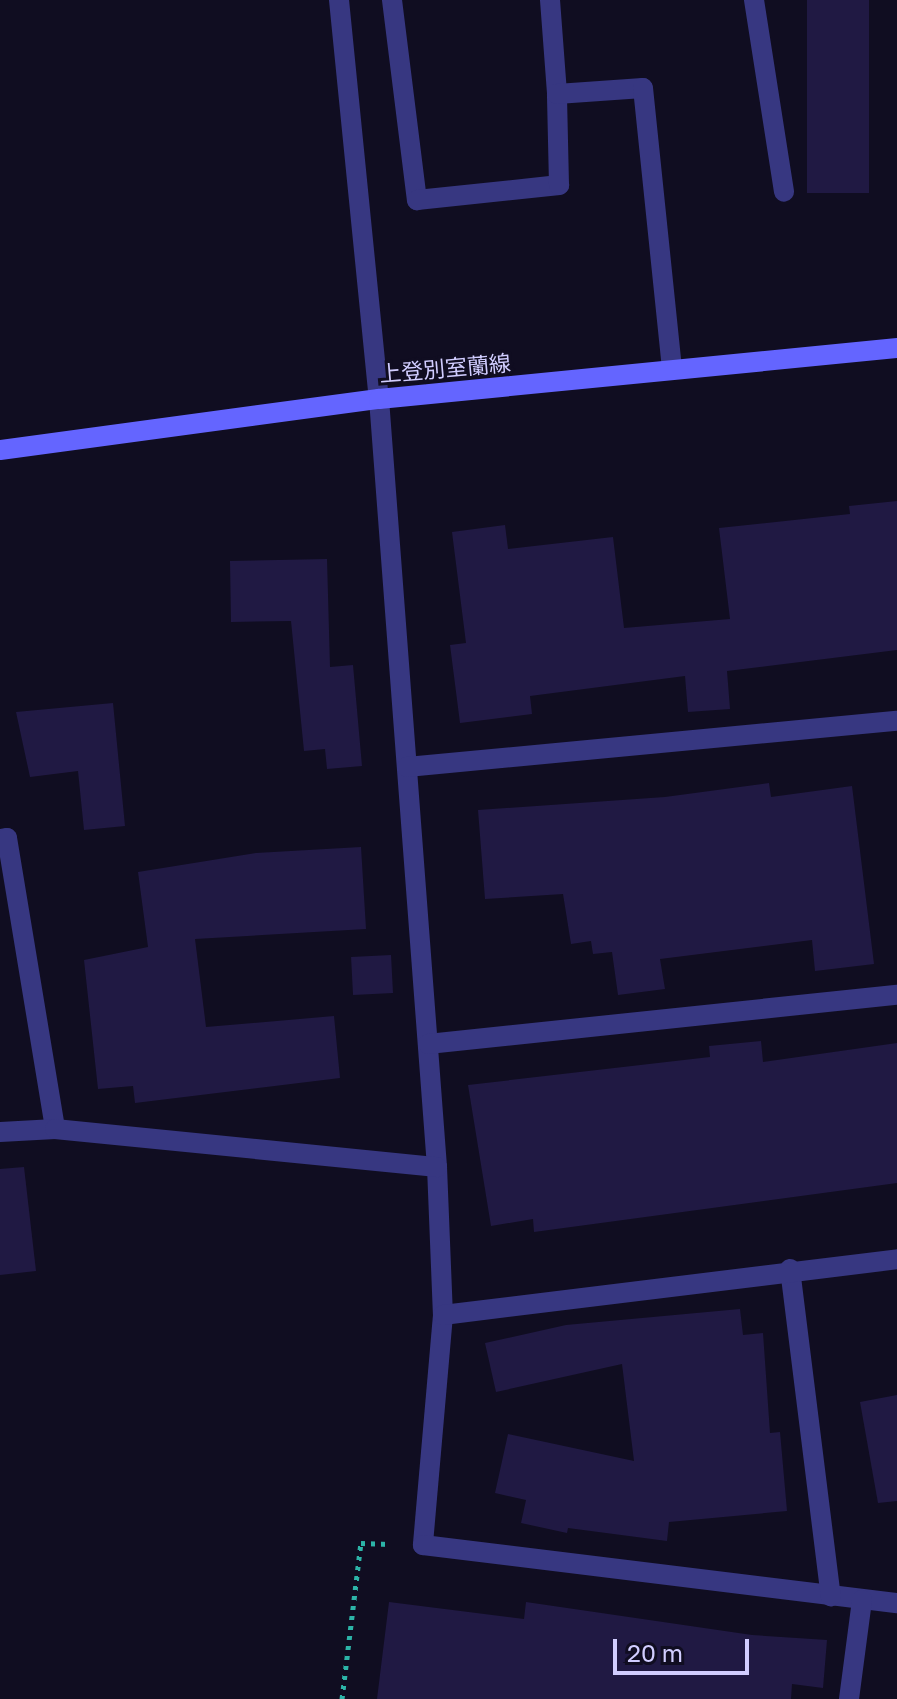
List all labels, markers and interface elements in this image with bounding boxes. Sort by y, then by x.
street label: 上登別室蘭線 [378,349,512,387]
scale bar [617,1623,753,1673]
text: 20 m [627,1638,683,1667]

